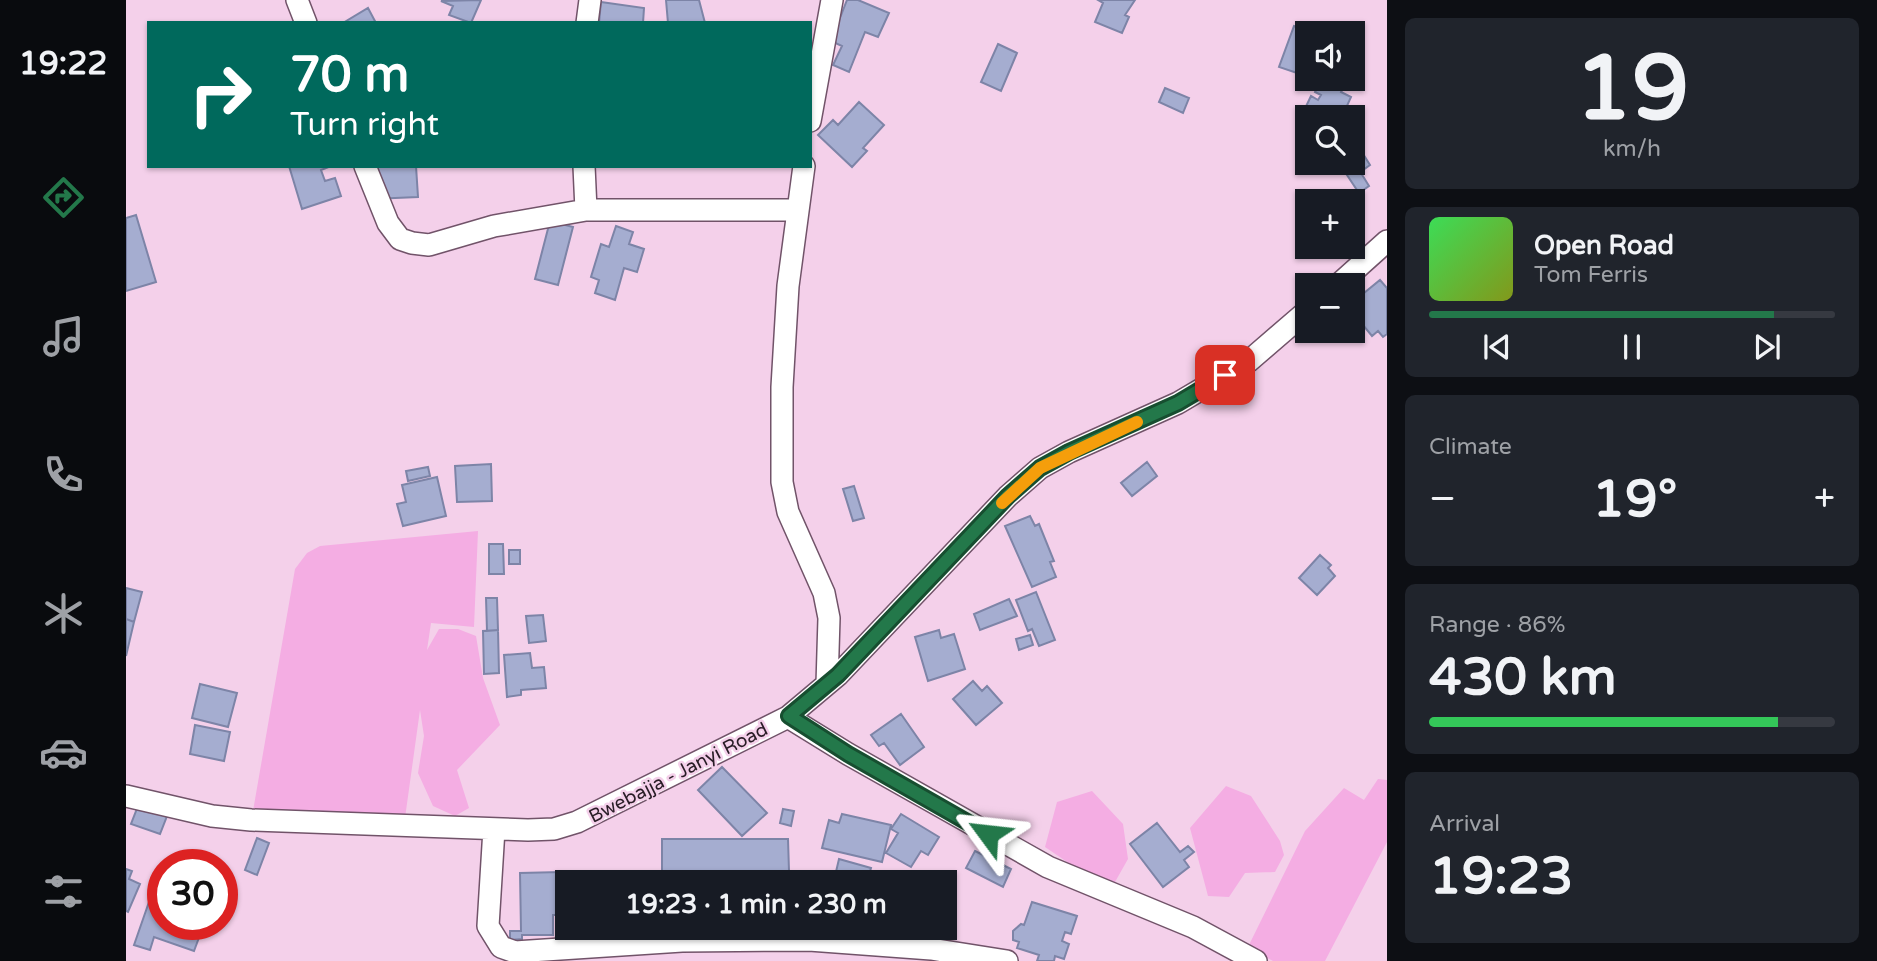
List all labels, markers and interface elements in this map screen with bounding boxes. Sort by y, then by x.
map controls [1295,21,1365,343]
button: sound [1295,21,1365,91]
text: 19 [1575,34,1689,144]
text: 19:22 [19,45,107,83]
text: 70 m [290,46,409,105]
icon: right [175,49,266,140]
button: search [1295,105,1365,175]
text: Turn right [290,106,439,144]
text: km/h [1603,135,1661,163]
icon: directions [39,173,88,222]
button: + [1295,189,1365,259]
text: Open Road [1534,230,1674,261]
text: Tom Ferris [1534,261,1648,289]
button: − [1295,273,1365,343]
icon: music [39,312,88,361]
icon: previous [1478,328,1516,366]
icon: pause [1613,328,1651,366]
icon: next [1748,328,1786,366]
pin [1195,345,1255,405]
icon: arrive [1206,356,1244,394]
text: Climate [1429,433,1512,461]
icon: phone [39,450,88,499]
text: 19° [1592,468,1677,531]
text: − [1429,476,1456,522]
text: + [1814,476,1835,522]
icon: climate [39,589,88,638]
text: Range · 86% [1429,611,1565,639]
text: 430 km [1429,646,1617,709]
street label: Bwebajja - Janyi Road [585,718,772,828]
icon: car [39,728,88,777]
position arrow [951,797,1025,871]
text: Arrival [1429,810,1500,838]
text: 19:23 [1429,845,1573,908]
speed limit sign: 30 [147,849,238,940]
icon: filters [39,867,88,916]
text: 19:23 · 1 min · 230 m [625,889,887,920]

